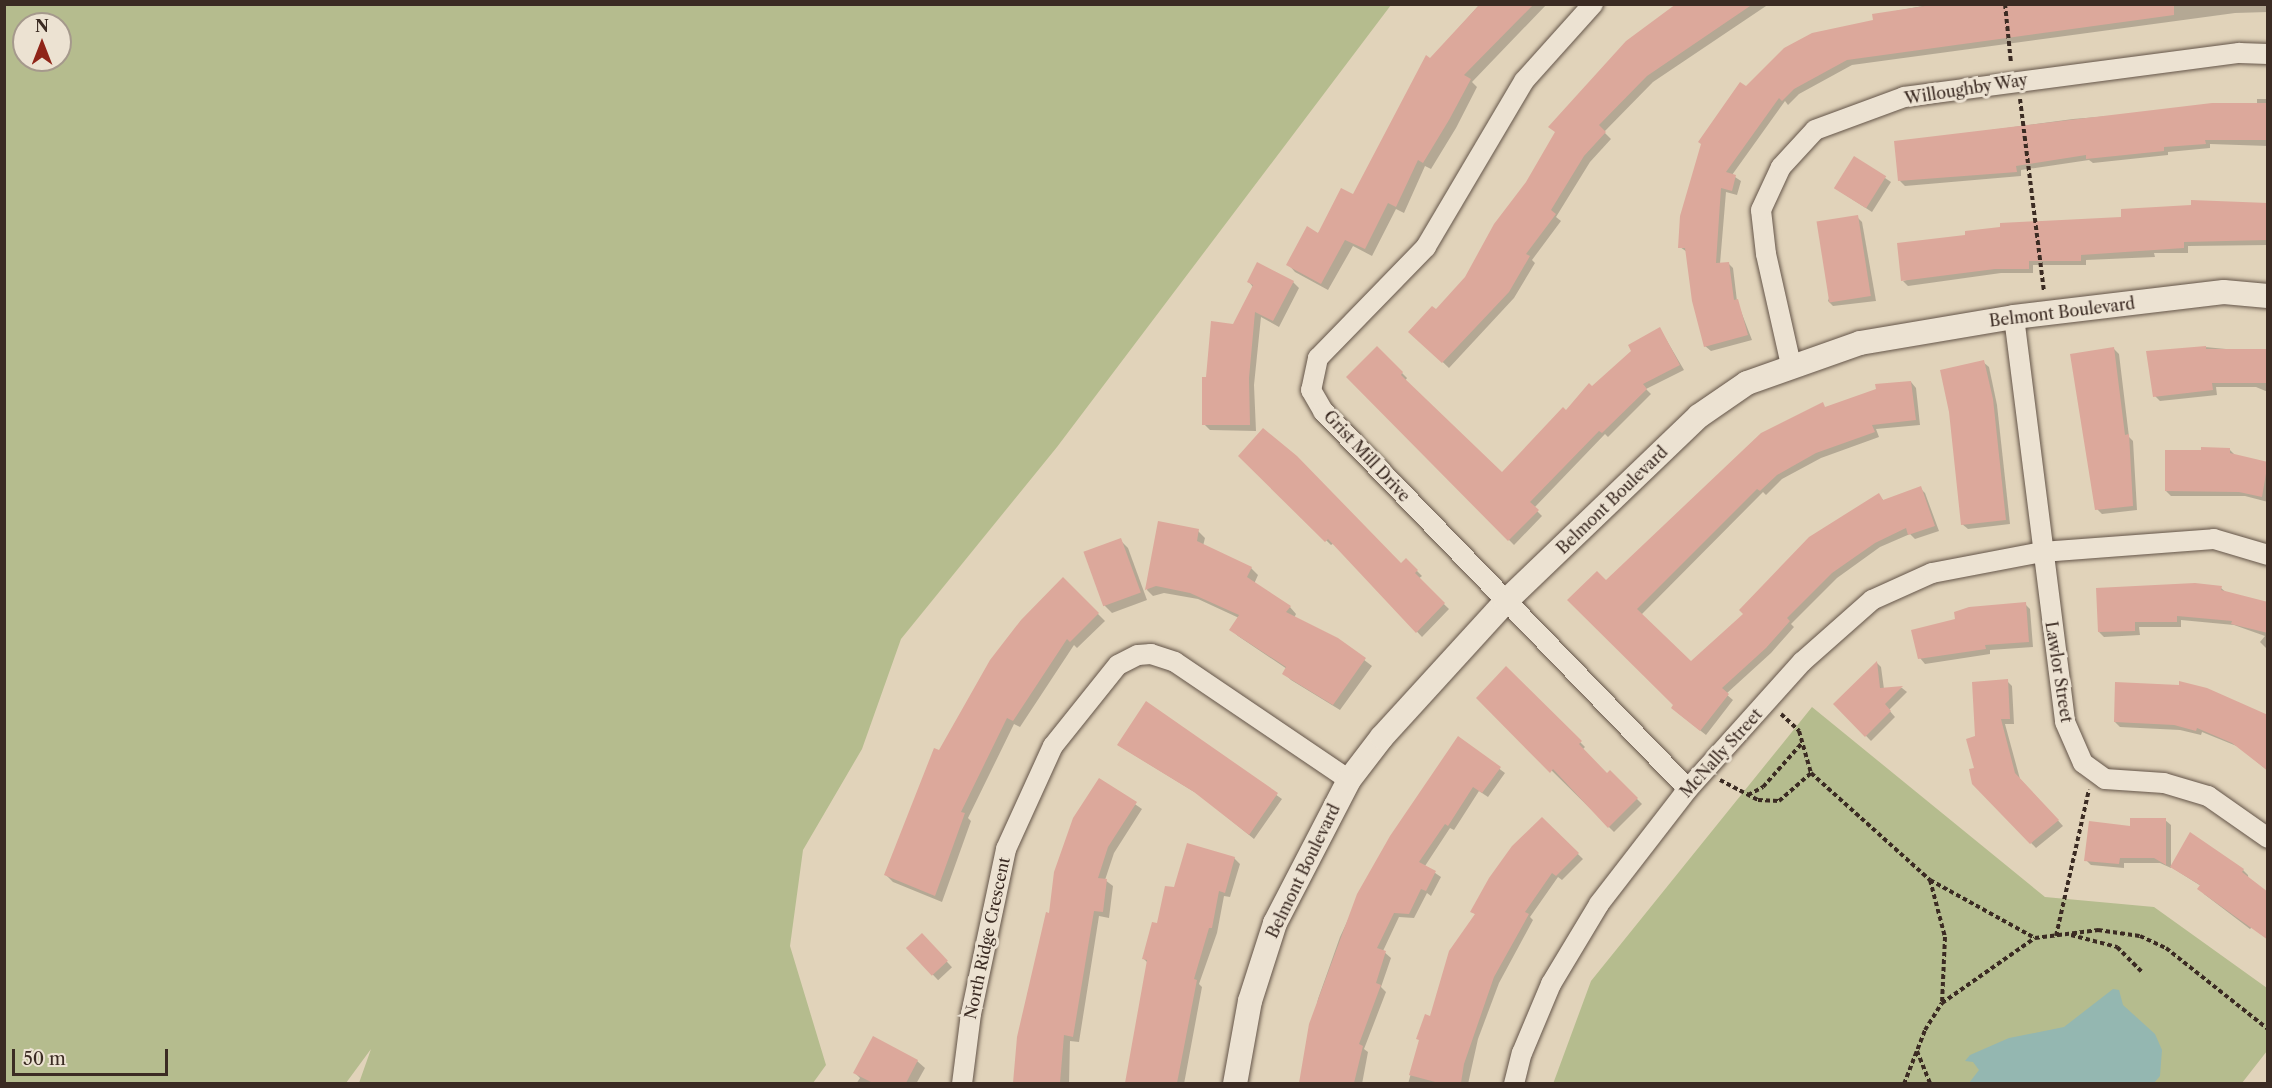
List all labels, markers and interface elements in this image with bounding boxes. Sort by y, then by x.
north arrow [12,12,72,72]
text: N [35,16,49,36]
street label: Willoughby Way [1903,70,2029,108]
street label: Belmont Boulevard [1988,294,2136,330]
street label: Grist Mill Drive [1320,406,1414,506]
street label: Belmont Boulevard [1553,442,1671,558]
street label: Lawlor Street [2041,620,2077,724]
street label: McNally Street [1676,704,1766,802]
street label: Belmont Boulevard [1262,801,1344,941]
street label: North Ridge Crescent [960,855,1014,1021]
scale bar [15,1037,171,1075]
text: 50 m [23,1048,66,1070]

